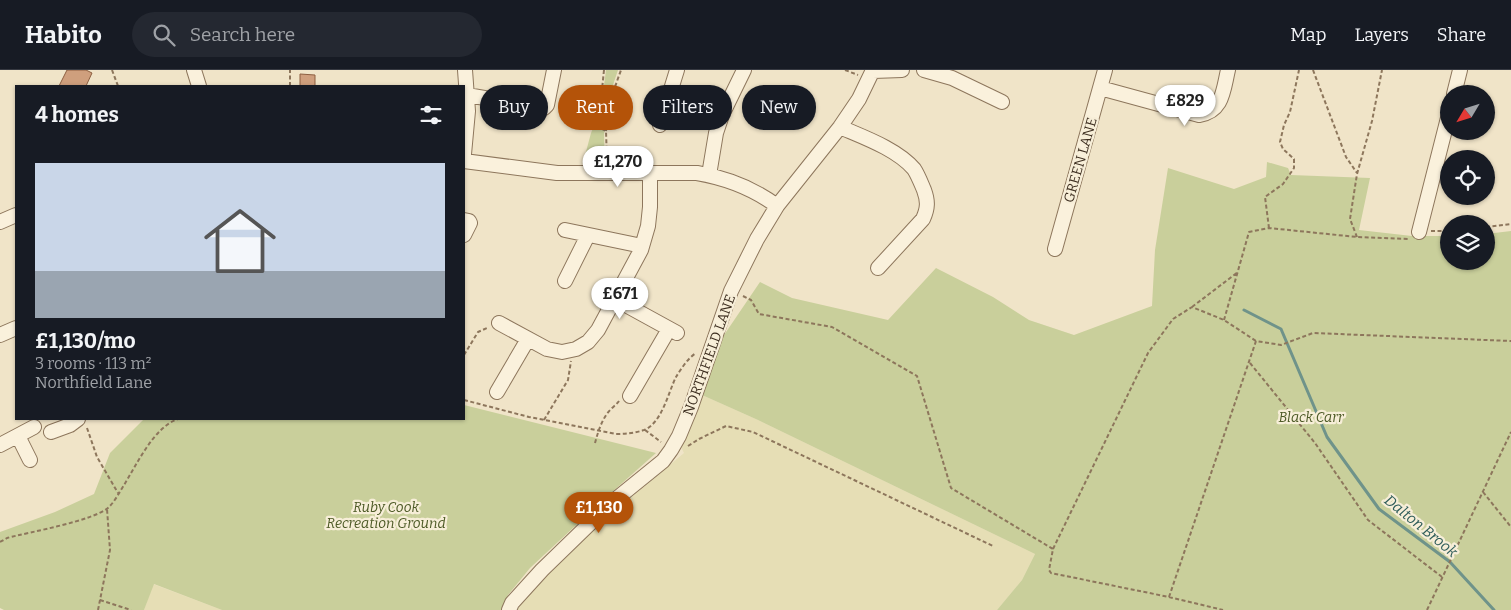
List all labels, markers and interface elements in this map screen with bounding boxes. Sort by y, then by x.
search box [132,12,482,57]
text: Habito [25,21,102,49]
icon: search [150,21,178,49]
text: Search here [190,23,295,46]
text: Map [1290,24,1326,46]
text: Layers [1354,24,1409,46]
text: Share [1437,24,1486,46]
chip: Buy [480,85,548,130]
chip: Rent [558,85,633,130]
chip: Filters [643,85,732,130]
chip: New [742,85,816,130]
pin: £829 [1155,85,1215,127]
north arrow [1440,85,1495,140]
map controls [1440,85,1495,270]
text: £829 [1166,91,1204,110]
icon: filters [417,101,445,129]
text: 4 homes [35,102,119,128]
street label: GREEN LANE [1060,116,1101,205]
pin: £1,270 [577,146,659,188]
button: locate [1440,150,1495,205]
text: £1,270 [594,152,642,171]
icon: home [195,196,285,286]
button: layers [1440,215,1495,270]
pin: £671 [590,278,650,320]
text: £671 [602,284,638,303]
street label: NORTHFIELD LANE [680,292,739,418]
text: £1,130/mo [35,328,136,354]
text: 3 rooms · 113 m² [35,354,151,373]
text: Northfield Lane [35,373,152,392]
park label: Black Carr [1278,409,1345,426]
water label: Dalton Brook [1381,491,1462,561]
pin: £1,130 [558,492,640,534]
text: £1,130 [575,498,623,517]
park label: Ruby Cook Recreation Ground [326,499,446,532]

